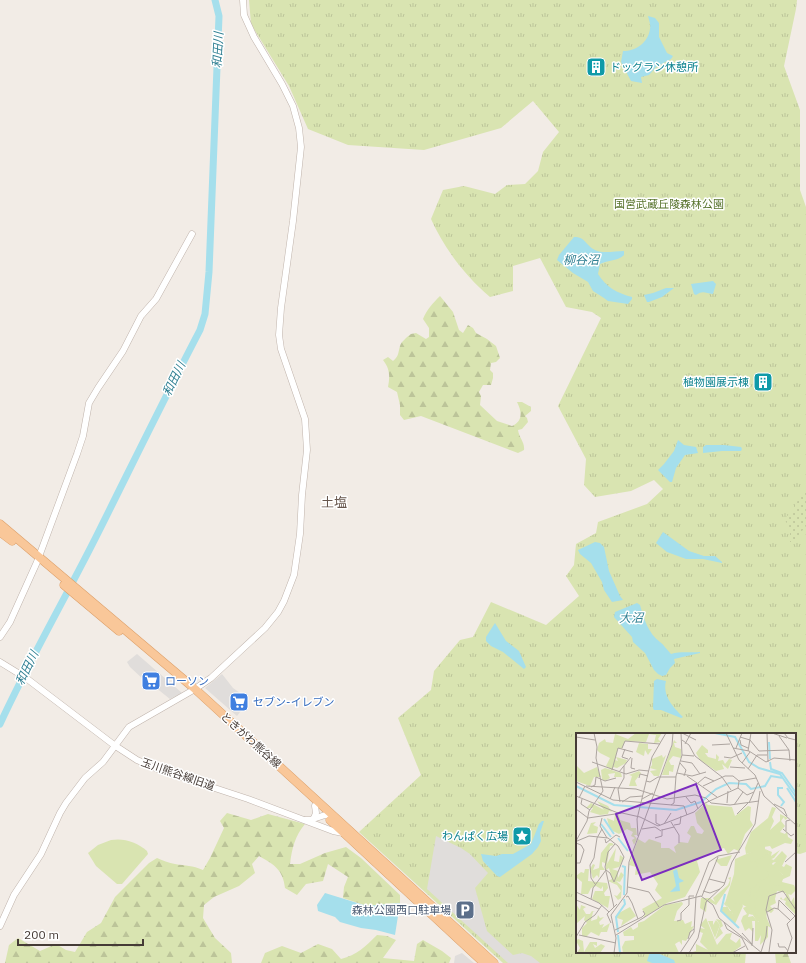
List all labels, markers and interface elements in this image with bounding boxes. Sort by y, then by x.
water label: 和田川 [209,30,226,68]
building icon: ドッグラン休憩所 [585,56,607,78]
place label: ドッグラン休憩所 [610,60,699,74]
park label: 国営武蔵丘陵森林公園 [614,197,724,211]
water label: 柳谷沼 [563,252,601,267]
water label: 和田川 [159,358,189,398]
building icon: 植物園展示棟 [752,371,774,393]
place label: 植物園展示棟 [683,375,749,389]
district label: 土塩 [321,494,347,511]
water label: 大沼 [619,610,645,625]
water label: 和田川 [12,647,42,687]
supermarket icon: ローソン [140,670,162,692]
place label: ローソン [165,674,209,688]
supermarket icon: セブン-イレブン [228,691,250,713]
place label: セブン-イレブン [253,695,334,709]
street label: ときがわ熊谷線 [218,709,284,771]
inset map [576,733,796,953]
street label: 玉川熊谷線旧道 [139,755,217,793]
place icon: わんぱく広場 [511,825,533,847]
place label: わんぱく広場 [442,829,508,843]
parking icon: 森林公園西口駐車場 [454,899,476,921]
place label: 森林公園西口駐車場 [352,903,451,917]
scale bar [18,921,143,947]
text: 200 m [24,927,59,942]

